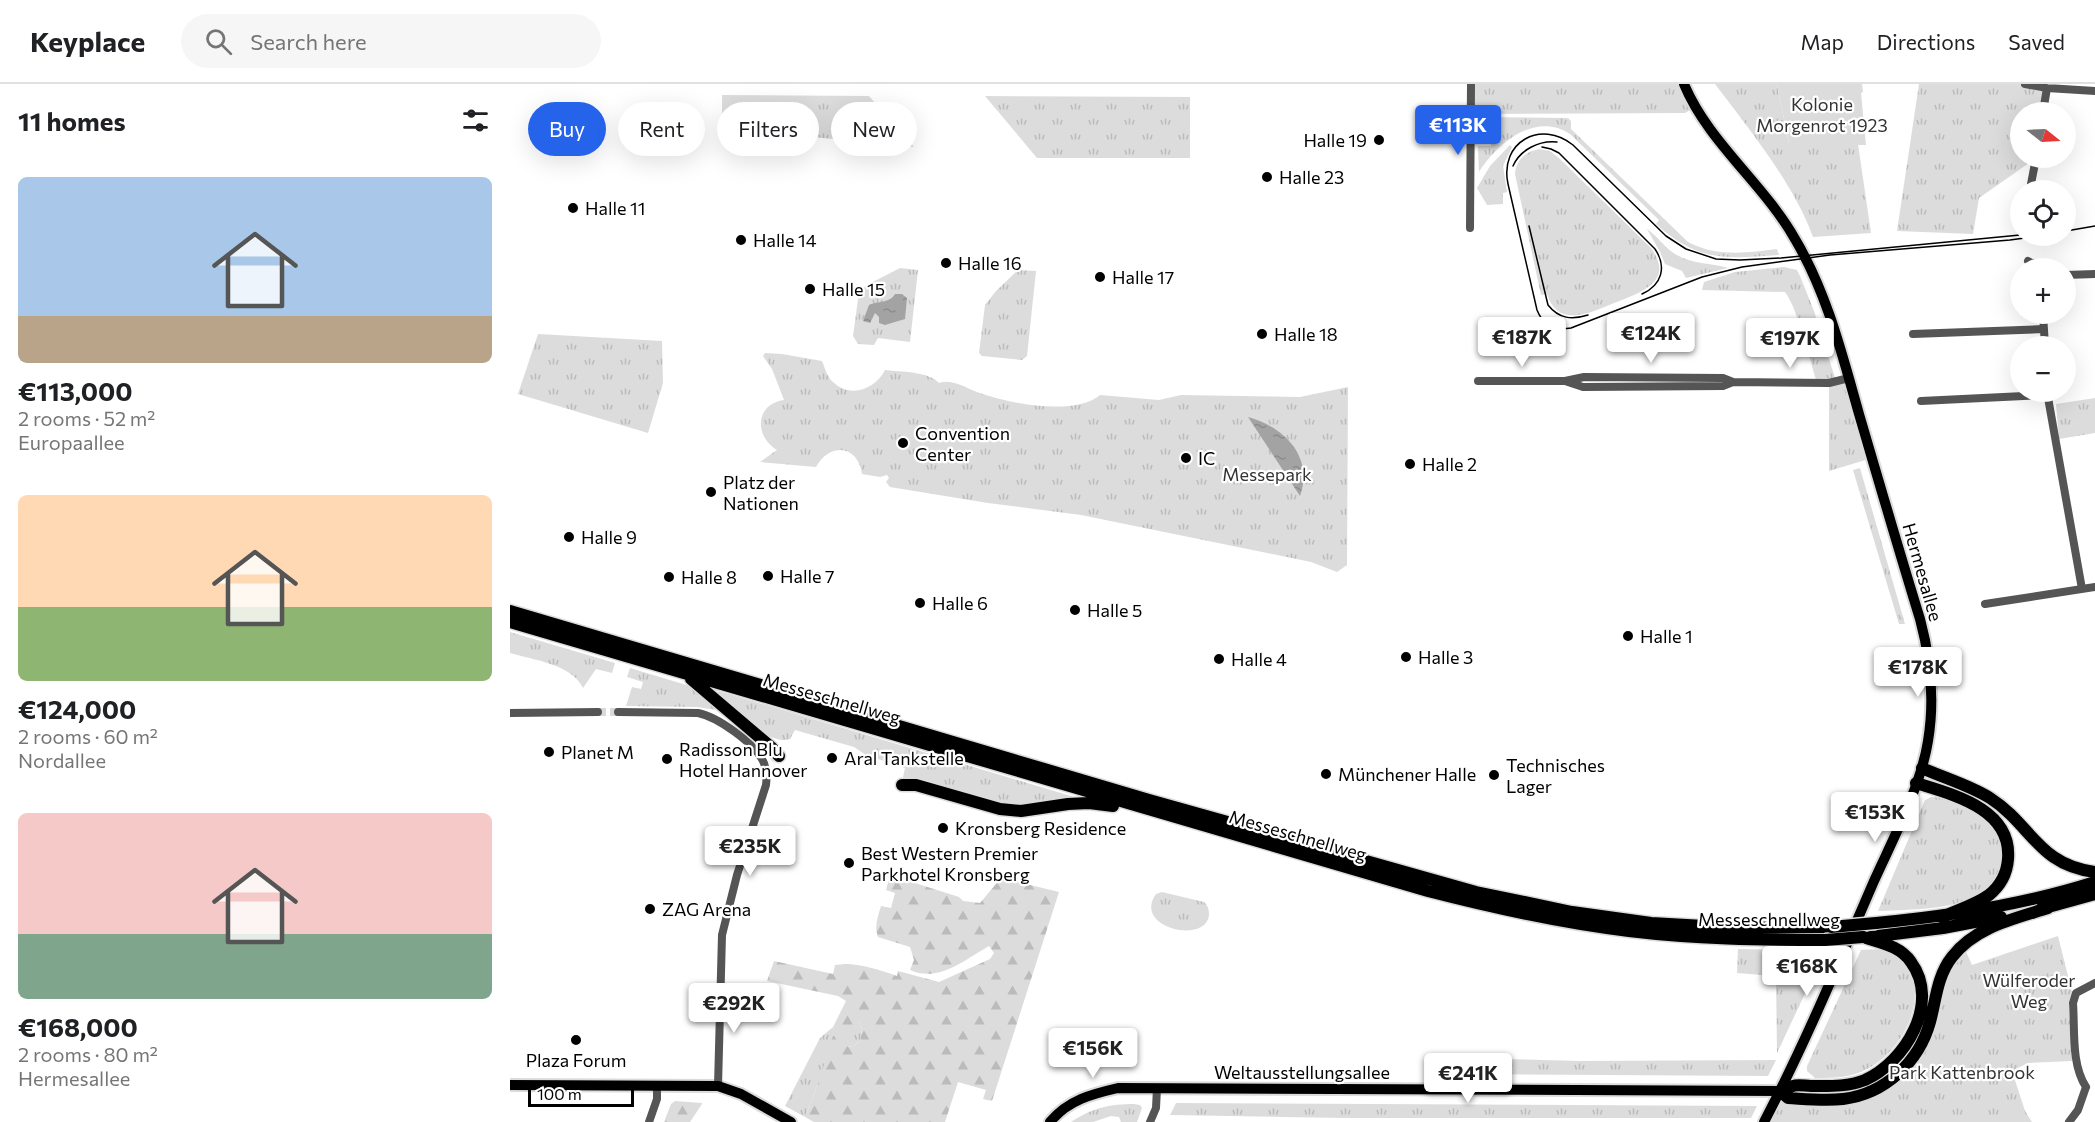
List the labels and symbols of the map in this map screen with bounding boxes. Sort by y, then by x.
park label: Kolonie Morgenrot 1923 [1756,93,1888,136]
north arrow [2010,102,2076,168]
pin: €113K [1416,105,1500,156]
place label: Halle 19 [1303,129,1367,151]
marker: Halle 19 [1372,133,1386,147]
place label: Halle 23 [1279,166,1344,188]
marker: Halle 23 [1260,170,1274,184]
place label: Halle 11 [585,197,645,219]
marker: Halle 11 [566,201,580,215]
place label: Halle 14 [753,229,817,251]
marker: Halle 14 [734,233,748,247]
place label: Halle 16 [958,252,1022,274]
marker: Halle 16 [939,256,953,270]
place label: Halle 17 [1112,266,1174,288]
marker: Halle 17 [1093,270,1107,284]
place label: Halle 15 [822,278,885,300]
marker: Halle 15 [803,282,817,296]
pin: €124K [1609,313,1693,364]
pin: €187K [1480,317,1564,368]
pin: €197K [1748,318,1832,369]
place label: Halle 18 [1274,323,1338,345]
marker: Halle 18 [1255,327,1269,341]
place label: Convention Center [915,422,1010,465]
marker: Convention Center [896,436,910,450]
place label: IC [1198,447,1215,469]
marker: IC [1179,451,1193,465]
place label: Halle 2 [1422,453,1477,475]
marker: Halle 2 [1403,457,1417,471]
park label: Messepark [1222,463,1312,485]
place label: Platz der Nationen [723,471,799,514]
marker: Platz der Nationen [704,485,718,499]
street label: Hermesallee [1898,520,1948,624]
place label: Halle 9 [581,526,637,548]
marker: Halle 9 [562,530,576,544]
place label: Halle 7 [780,565,835,587]
place label: Halle 8 [681,566,737,588]
marker: Halle 7 [761,569,775,583]
marker: Halle 8 [662,570,676,584]
place label: Halle 6 [932,592,988,614]
marker: Halle 6 [913,596,927,610]
place label: Halle 5 [1087,599,1142,621]
marker: Halle 5 [1068,603,1082,617]
place label: Halle 1 [1640,625,1693,647]
marker: Halle 1 [1621,629,1635,643]
place label: Halle 3 [1418,646,1473,668]
pin: €178K [1876,647,1960,698]
place label: Halle 4 [1231,648,1287,670]
marker: Halle 3 [1399,650,1413,664]
marker: Halle 4 [1212,652,1226,666]
street label: Messeschnellweg [761,668,904,728]
place label: Radisson Blu Hotel Hannover [679,738,807,781]
place label: Planet M [561,741,634,763]
marker: Planet M [542,745,556,759]
place label: Aral Tankstelle [844,747,964,769]
marker: Aral Tankstelle [825,751,839,765]
marker: Radisson Blu Hotel Hannover [660,752,674,766]
place label: Technisches Lager [1506,754,1605,797]
place label: Münchener Halle [1338,763,1476,785]
marker: Münchener Halle [1319,767,1333,781]
marker: Technisches Lager [1487,768,1501,782]
pin: €153K [1833,792,1917,843]
street label: Messeschnellweg [1227,805,1370,865]
place label: Kronsberg Residence [955,817,1126,839]
marker: Kronsberg Residence [936,821,950,835]
pin: €235K [708,826,792,877]
place label: Best Western Premier Parkhotel Kronsberg [861,842,1038,885]
marker: Best Western Premier Parkhotel Kronsberg [842,856,856,870]
place label: ZAG Arena [662,898,751,920]
marker: ZAG Arena [643,902,657,916]
street label: Messeschnellweg [1698,908,1840,930]
pin: €168K [1765,946,1849,997]
park label: Wülferoder Weg [1983,969,2075,1012]
pin: €292K [692,983,776,1034]
pin: €156K [1051,1028,1135,1079]
marker: Plaza Forum [569,1033,583,1047]
place label: Plaza Forum [526,1049,626,1071]
pin: €241K [1426,1053,1510,1104]
street label: Weltausstellungsallee [1214,1061,1390,1083]
park label: Park Kattenbrook [1889,1061,2035,1083]
scale bar [528,1080,634,1108]

